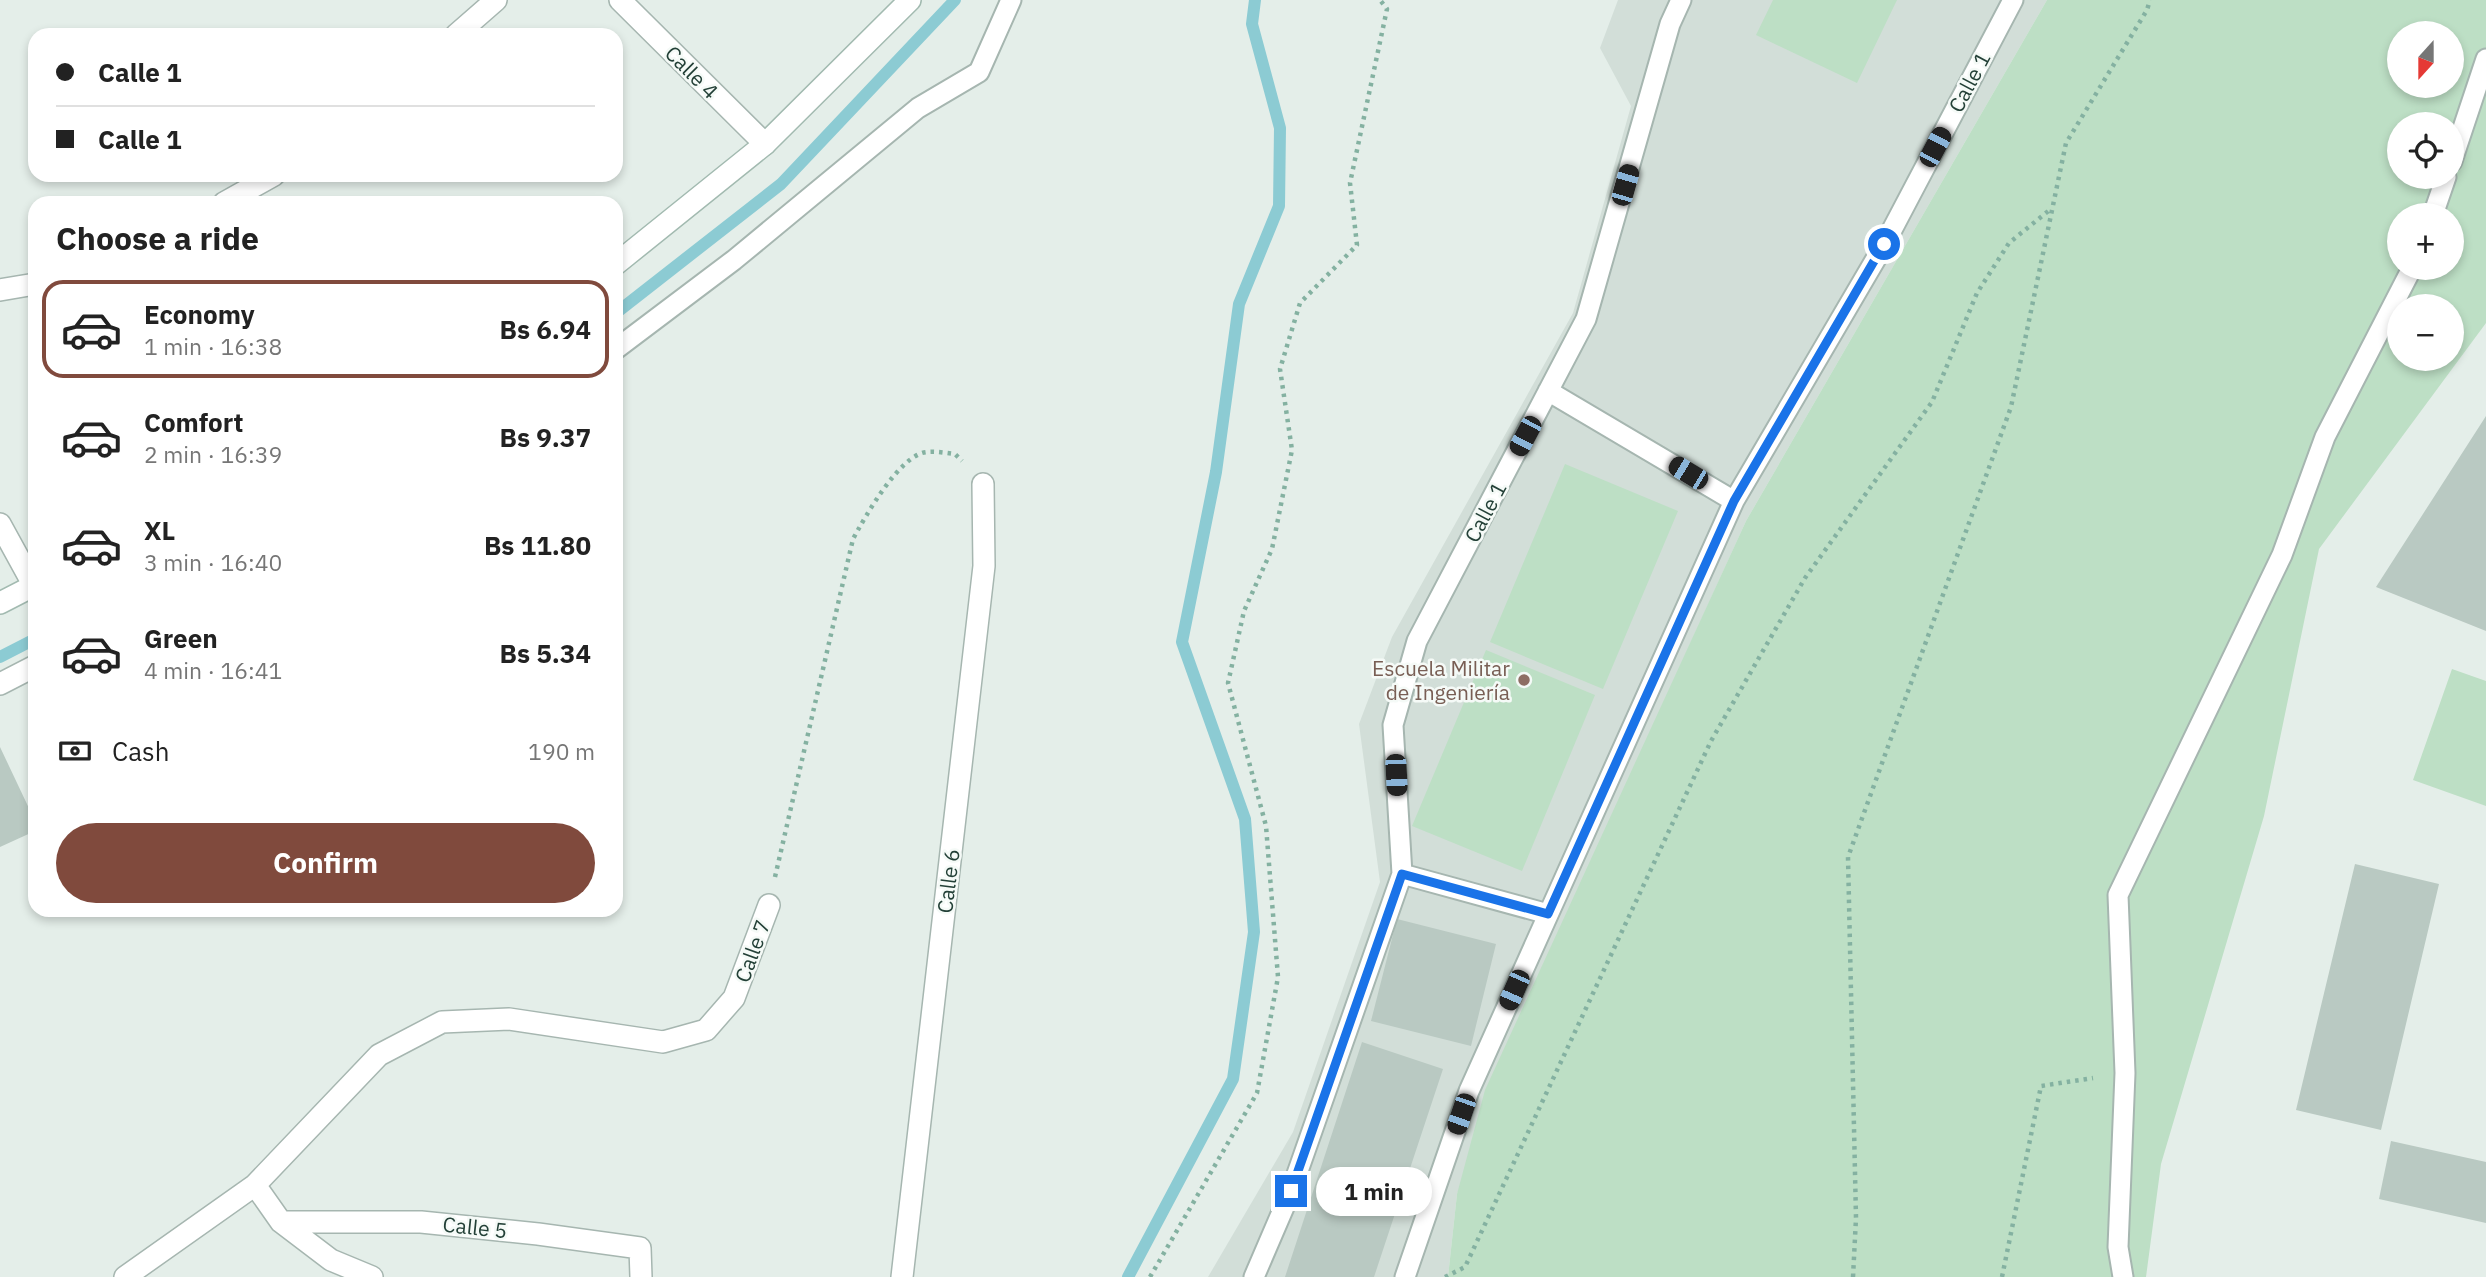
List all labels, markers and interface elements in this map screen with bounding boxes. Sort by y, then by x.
north arrow [2387,21,2464,98]
map controls [2387,21,2464,371]
street label: Calle 4 [659,39,725,105]
street label: Calle 1 [1941,47,1997,117]
text: Calle 1 [98,55,182,89]
button: locate [2387,112,2464,189]
text: Calle 1 [98,122,182,156]
car [1916,124,1955,170]
car [1610,162,1641,208]
button: + [2387,203,2464,280]
text: Choose a ride [56,217,259,259]
route start [1868,228,1900,260]
button: − [2387,294,2464,371]
text: Economy [144,297,255,331]
icon: car [60,298,123,361]
text: Bs 6.94 [500,312,591,346]
text: 1 min · 16:38 [144,331,282,361]
text: Comfort [144,405,243,439]
icon: car [60,406,123,469]
car [1506,413,1545,459]
text: Bs 9.37 [500,420,591,454]
text: 2 min · 16:39 [144,439,282,469]
car [1665,453,1712,493]
street label: Calle 1 [1457,477,1513,547]
text: XL [144,513,175,547]
icon: car [60,514,123,577]
text: Bs 11.80 [484,528,591,562]
text: 3 min · 16:40 [144,547,282,577]
text: Green [144,621,218,655]
icon: car [60,622,123,685]
text: Bs 5.34 [500,636,591,670]
place label: Escuela Militar de Ingeniería [1372,654,1510,706]
text: 4 min · 16:41 [144,655,282,685]
marker: Escuela Militar de Ingeniería [1516,672,1532,688]
icon: cash [56,732,94,770]
text: Cash [112,734,169,768]
text: 190 m [528,736,595,766]
car [1385,753,1408,797]
button: Confirm [56,823,595,903]
street label: Calle 6 [930,847,966,915]
street label: Calle 7 [728,916,776,986]
car [1496,967,1533,1013]
car [1445,1091,1478,1137]
callout: 1 min [1316,1166,1431,1216]
route end [1275,1175,1307,1207]
text: 1 min [1344,1176,1404,1206]
street label: Calle 5 [441,1210,509,1244]

